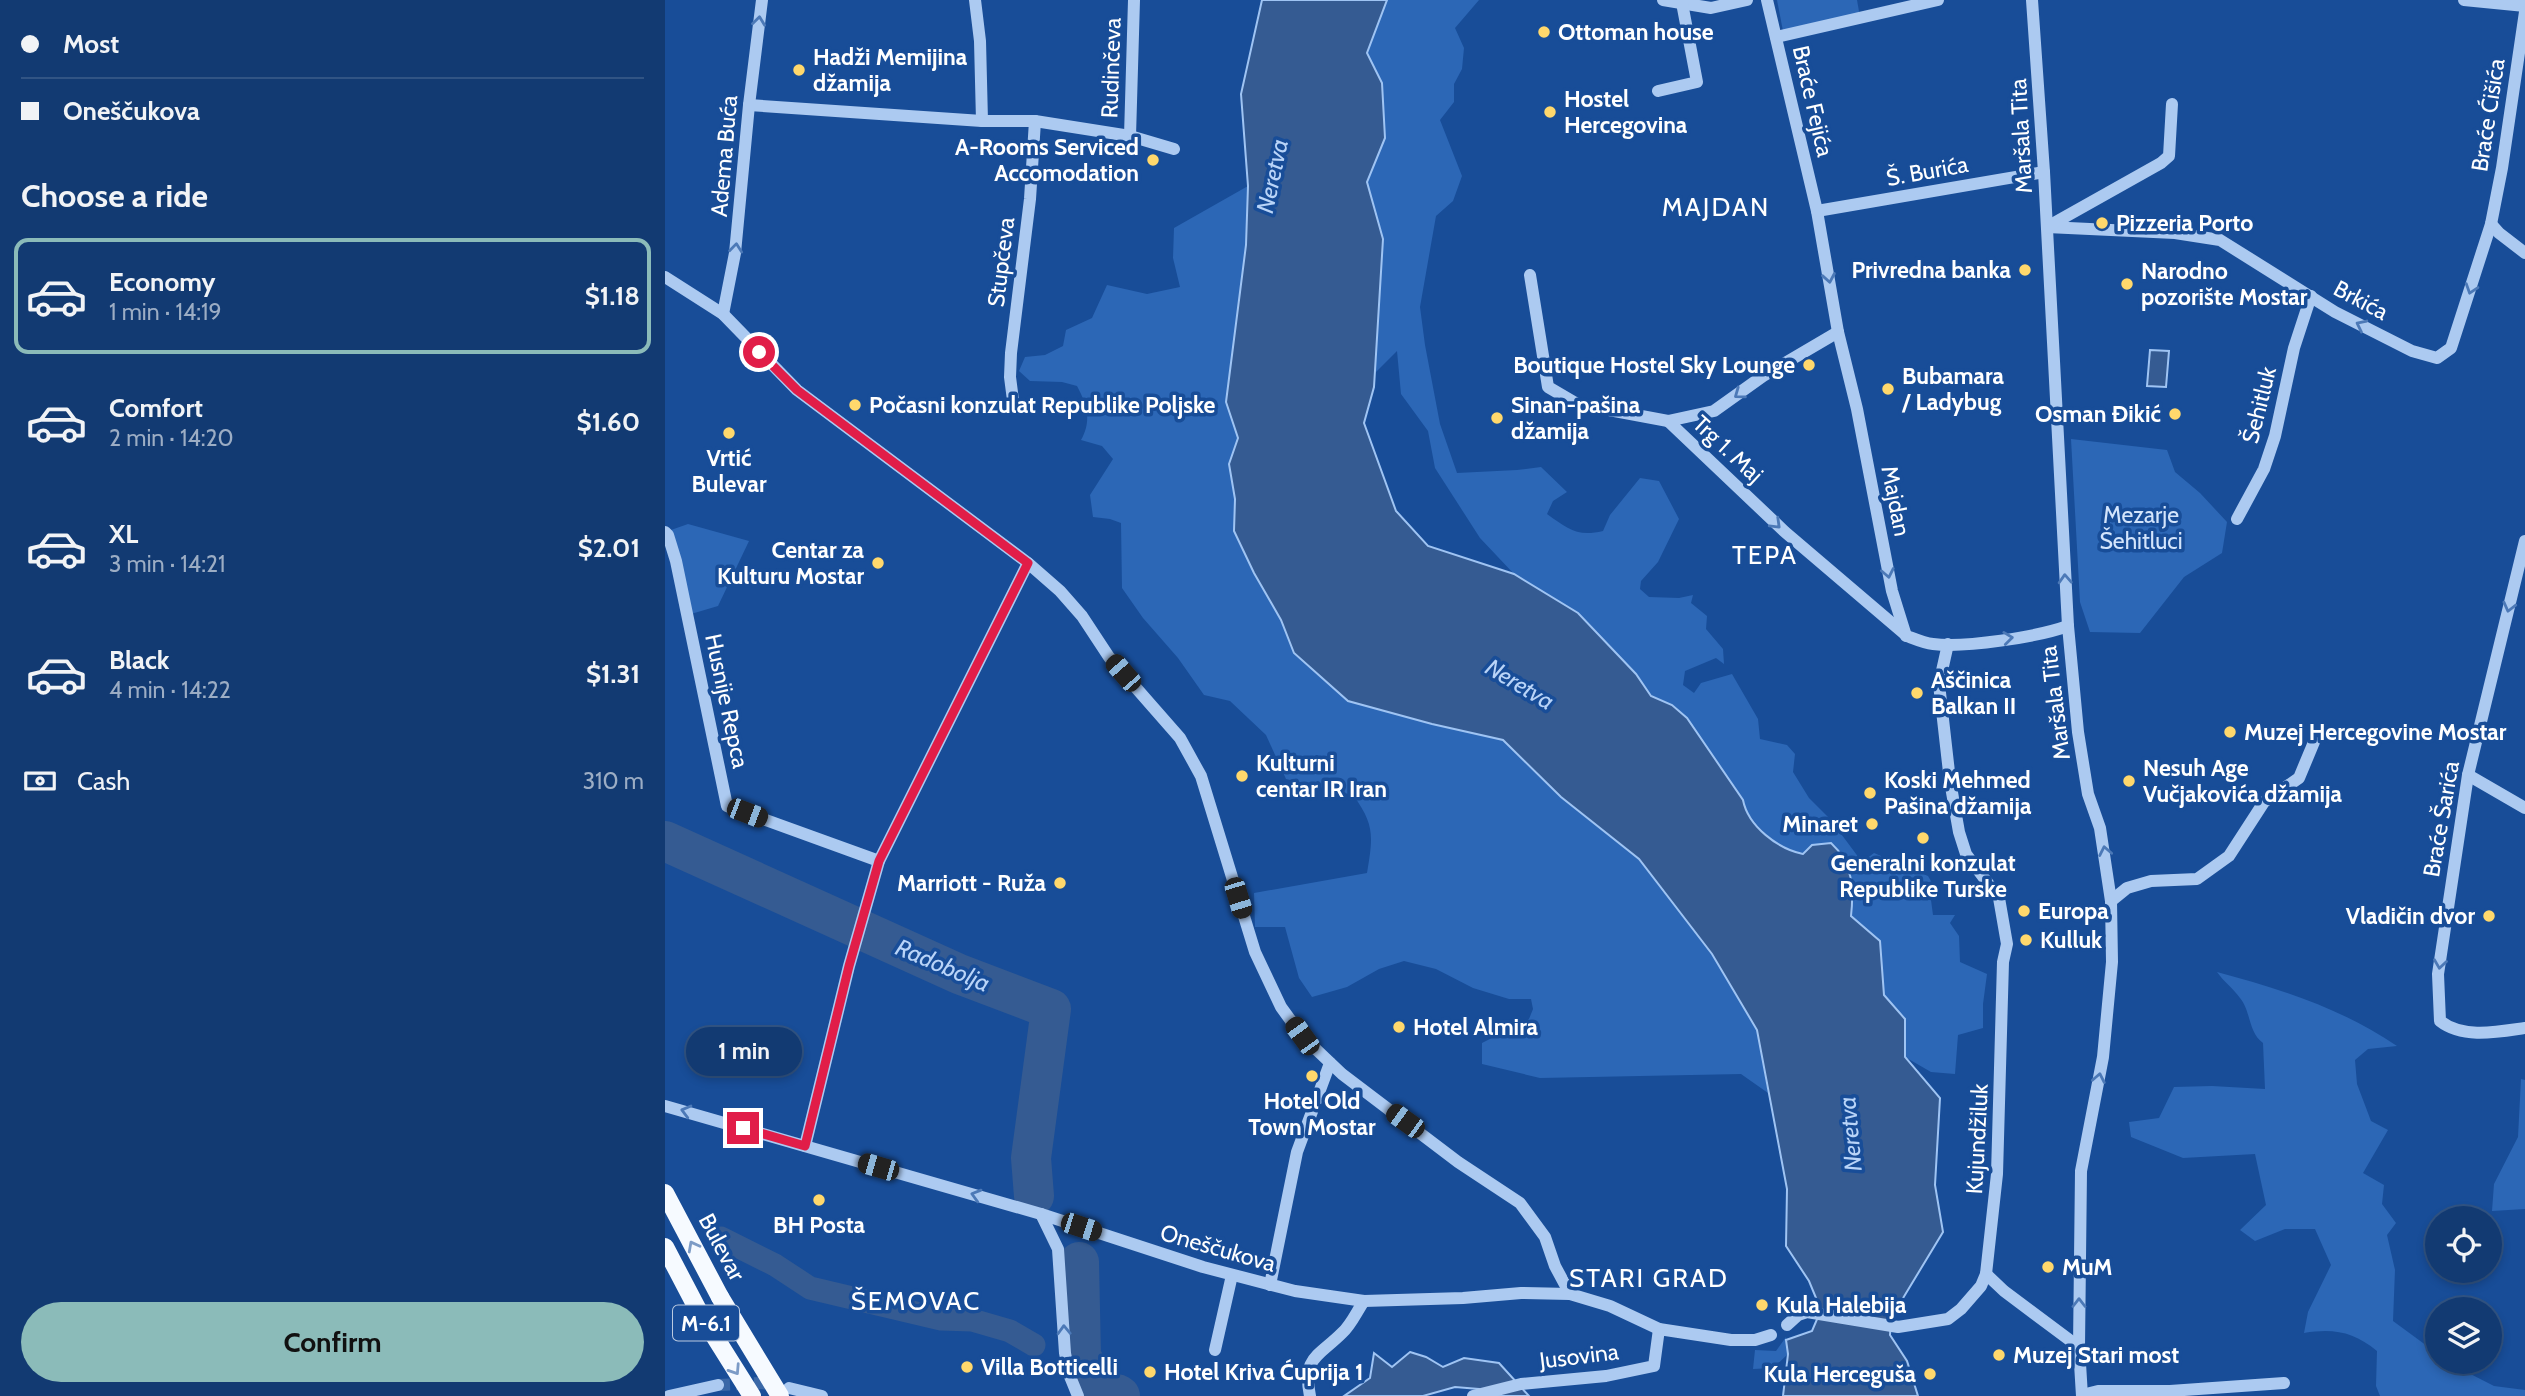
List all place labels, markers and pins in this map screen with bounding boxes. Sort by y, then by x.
place label: Ottoman house [1558,18,1714,46]
marker: Ottoman house [1536,24,1552,40]
place label: Hadži Memijina džamija [813,43,968,97]
marker: Hadži Memijina džamija [791,62,807,78]
place label: Hostel Hercegovina [1564,85,1688,139]
marker: Hostel Hercegovina [1542,104,1558,120]
place label: A-Rooms Serviced Accomodation [955,133,1139,187]
marker: A-Rooms Serviced Accomodation [1145,152,1161,168]
place label: Pizzeria Porto [2116,209,2253,237]
marker: Pizzeria Porto [2094,215,2110,231]
place label: Privredna banka [1851,256,2012,284]
place label: Narodno pozorište Mostar [2141,257,2308,311]
marker: Privredna banka [2017,262,2033,278]
marker: Narodno pozorište Mostar [2119,276,2135,292]
place label: Boutique Hostel Sky Lounge [1513,351,1795,379]
marker: Boutique Hostel Sky Lounge [1801,357,1817,373]
place label: Bubamara / Ladybug [1901,362,2004,416]
marker: Bubamara / Ladybug [1880,381,1896,397]
place label: Počasni konzulat Republike Poljske [869,391,1216,419]
place label: Sinan-pašina džamija [1511,391,1641,445]
marker: Počasni konzulat Republike Poljske [847,397,863,413]
place label: Osman Đikić [2035,400,2161,428]
marker: Osman Đikić [2167,406,2183,422]
marker: Sinan-pašina džamija [1489,410,1505,426]
marker: Vrtić Bulevar [721,425,737,441]
place label: Vrtić Bulevar [692,444,767,498]
place label: Centar za Kulturu Mostar [717,536,865,590]
marker: Centar za Kulturu Mostar [870,555,886,571]
place label: Aščinica Balkan II [1931,666,2016,720]
marker: Aščinica Balkan II [1909,685,1925,701]
place label: Muzej Hercegovine Mostar [2244,718,2507,746]
marker: Muzej Hercegovine Mostar [2222,724,2238,740]
place label: Kulturni centar IR Iran [1256,749,1387,803]
place label: Nesuh Age Vučjakovića džamija [2143,754,2343,808]
place label: Koski Mehmed Pašina džamija [1884,766,2032,820]
marker: Kulturni centar IR Iran [1234,768,1250,784]
marker: Nesuh Age Vučjakovića džamija [2121,773,2137,789]
marker: Koski Mehmed Pašina džamija [1862,785,1878,801]
place label: Minaret [1782,810,1858,838]
marker: Minaret [1864,816,1880,832]
marker: Generalni konzulat Republike Turske [1915,830,1931,846]
place label: Generalni konzulat Republike Turske [1830,849,2016,903]
place label: Marriott - Ruža [897,869,1047,897]
marker: Marriott - Ruža [1052,875,1068,891]
place label: Europa [2038,897,2109,925]
place label: Vladičin dvor [2346,902,2475,930]
marker: Europa [2016,903,2032,919]
marker: Vladičin dvor [2481,908,2497,924]
place label: Kulluk [2040,926,2103,954]
marker: Kulluk [2018,932,2034,948]
place label: Hotel Almira [1413,1013,1539,1041]
marker: Hotel Almira [1391,1019,1407,1035]
marker: Hotel Old Town Mostar [1304,1068,1320,1084]
place label: Hotel Old Town Mostar [1248,1087,1376,1141]
marker: BH Posta [811,1192,827,1208]
place label: BH Posta [773,1211,866,1239]
place label: MuM [2062,1253,2112,1281]
marker: MuM [2040,1259,2056,1275]
place label: Kula Halebija [1776,1291,1907,1319]
marker: Kula Halebija [1754,1297,1770,1313]
place label: Muzej Stari most [2013,1341,2179,1369]
marker: Muzej Stari most [1991,1347,2007,1363]
place label: Villa Botticelli [981,1353,1118,1381]
place label: Hotel Kriva Ćuprija 1 [1164,1358,1363,1386]
marker: Villa Botticelli [959,1359,975,1375]
place label: Kula Herceguša [1764,1360,1917,1388]
marker: Hotel Kriva Ćuprija 1 [1142,1364,1158,1380]
marker: Kula Herceguša [1922,1366,1938,1382]

